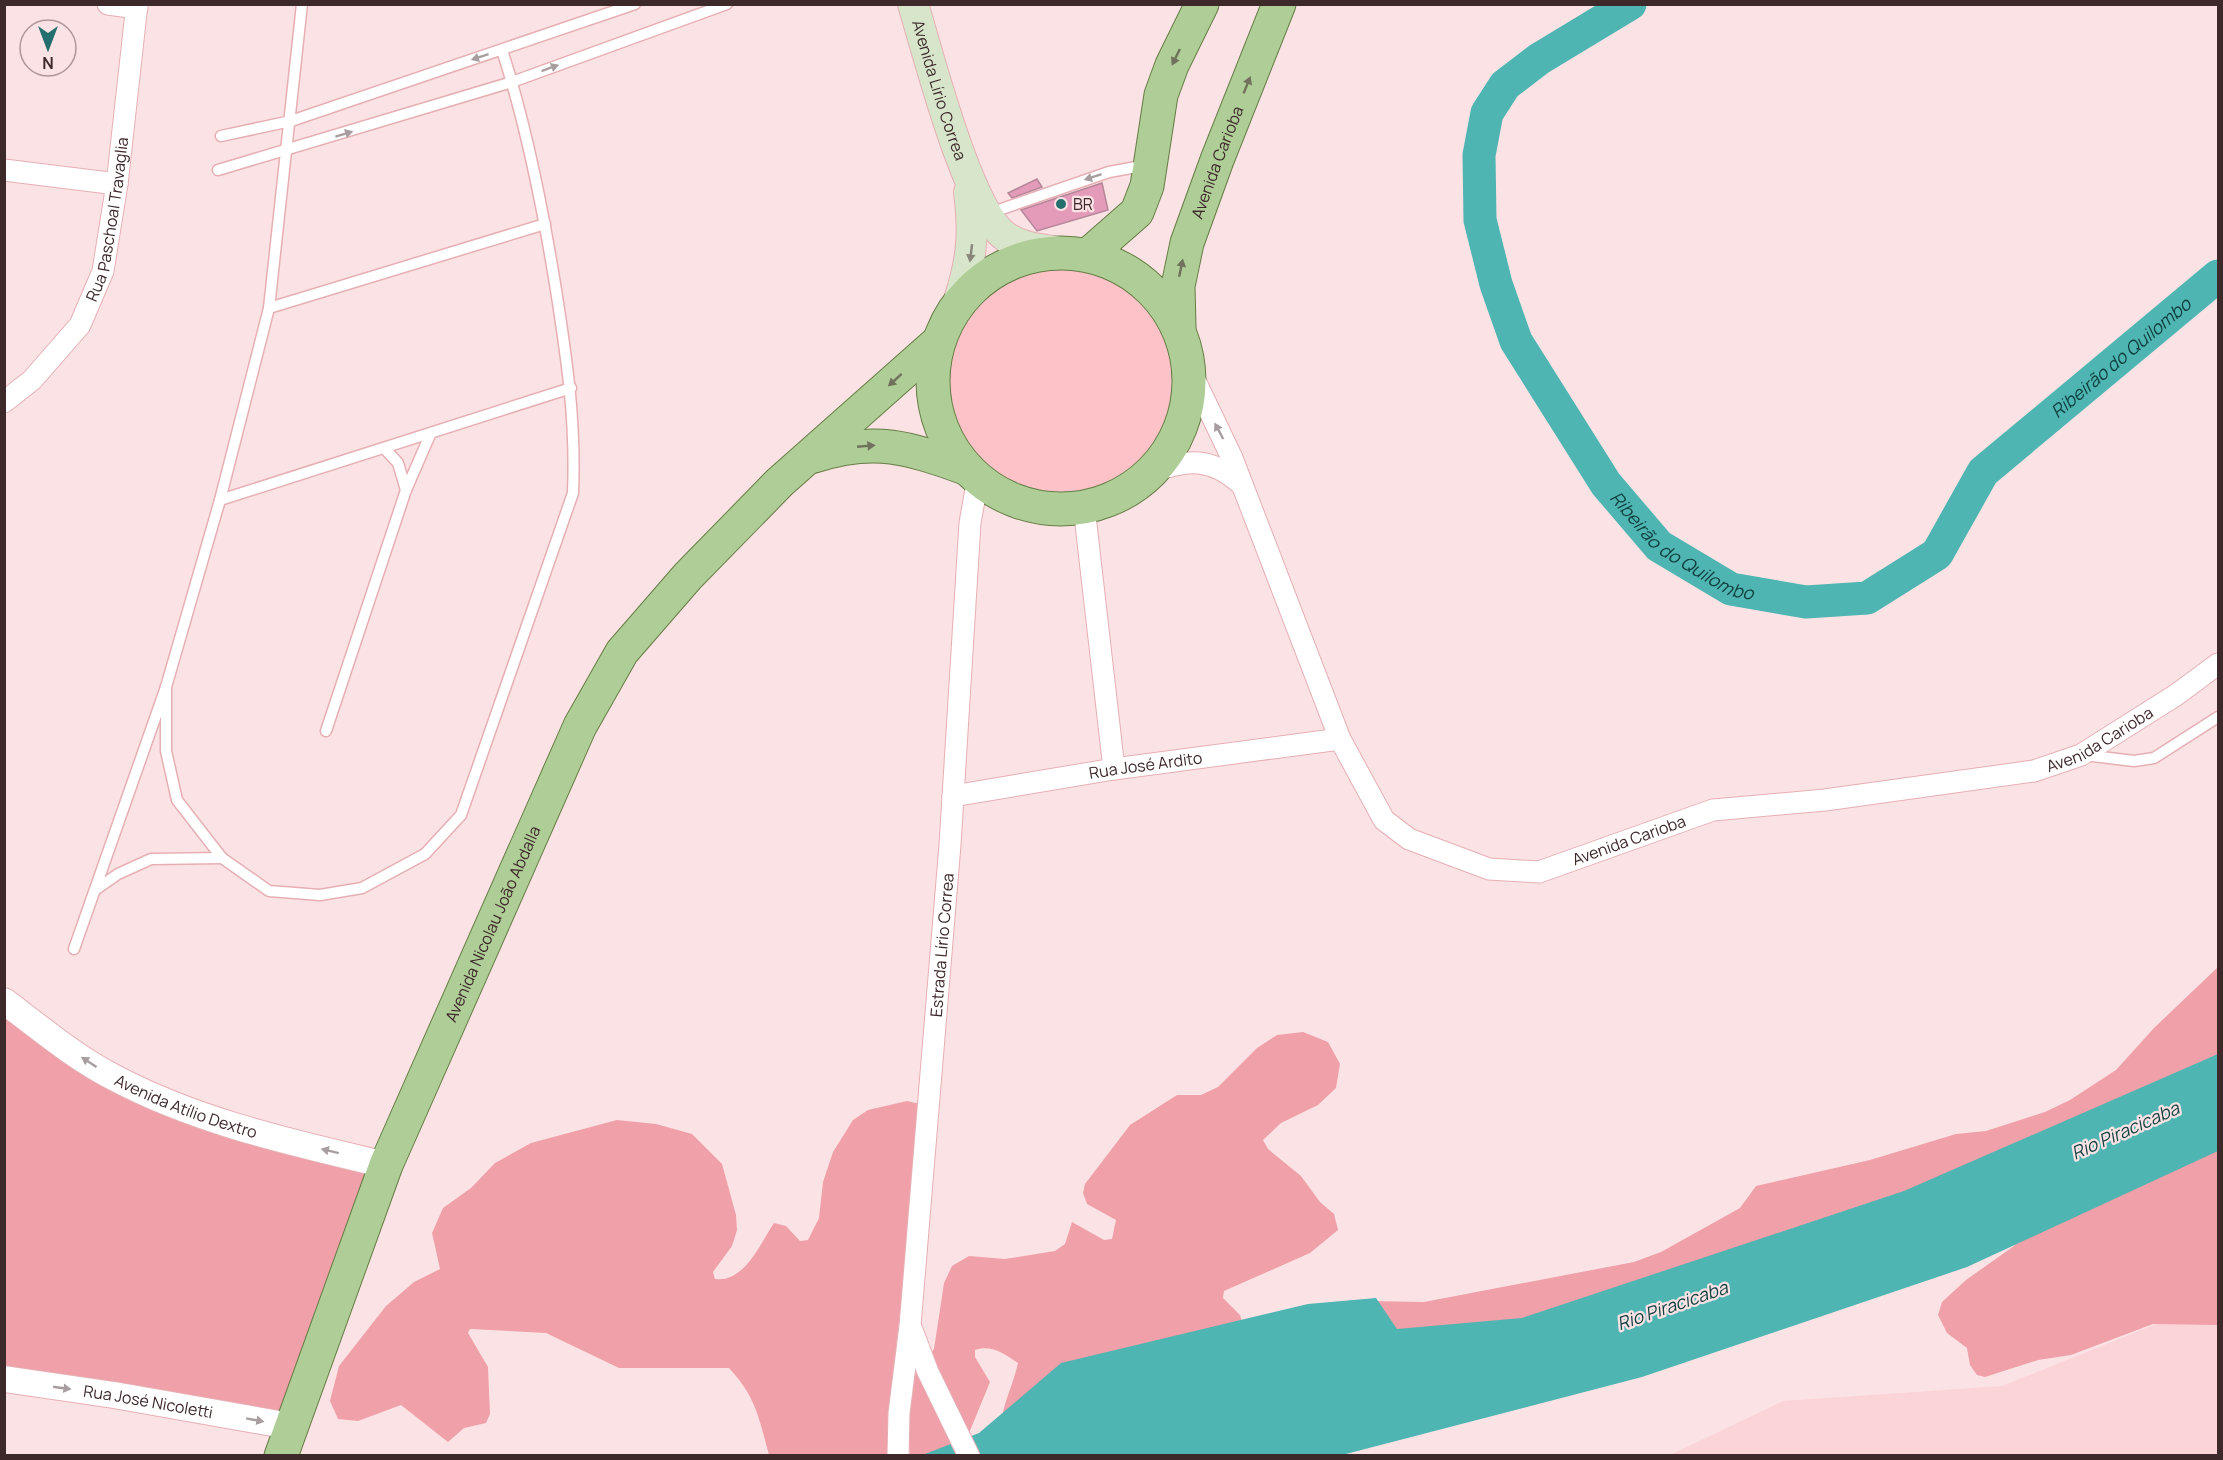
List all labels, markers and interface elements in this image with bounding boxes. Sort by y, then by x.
street label: Avenida Lírio Correa [907,17,972,163]
north arrow [18,18,78,78]
one-way arrow [1171,48,1180,65]
text: N [42,52,54,74]
one-way arrow [471,53,489,63]
one-way arrow [541,63,559,73]
one-way arrow [1243,76,1252,94]
street label: Avenida Carioba [1186,103,1248,222]
one-way arrow [335,129,353,138]
street label: Rua Paschoal Travaglia [80,136,133,305]
one-way arrow [1084,173,1102,182]
place label: BR [1073,193,1093,215]
marker: BR [1054,197,1068,211]
one-way arrow [966,244,976,263]
one-way arrow [1177,259,1187,278]
water label: Ribeirão do Quilombo [2045,291,2197,423]
one-way arrow [888,373,903,387]
one-way arrow [1214,422,1224,439]
one-way arrow [857,441,876,450]
water label: Ribeirão do Quilombo [1605,486,1757,605]
street label: Avenida Carioba [2043,701,2157,777]
street label: Rua José Ardito [1087,746,1203,784]
street label: Avenida Carioba [1569,810,1689,870]
street label: Avenida Nicolau João Abdalla [440,822,546,1025]
street label: Estrada Lírio Correa [925,872,959,1018]
one-way arrow [81,1057,97,1068]
street label: Avenida Atílio Dextro [111,1069,260,1143]
water label: Rio Piracicaba [2067,1095,2184,1164]
one-way arrow [320,1146,339,1156]
water label: Rio Piracicaba [1614,1275,1731,1335]
street label: Rua José Nicoletti [82,1380,215,1423]
one-way arrow [53,1383,72,1392]
one-way arrow [245,1416,264,1425]

